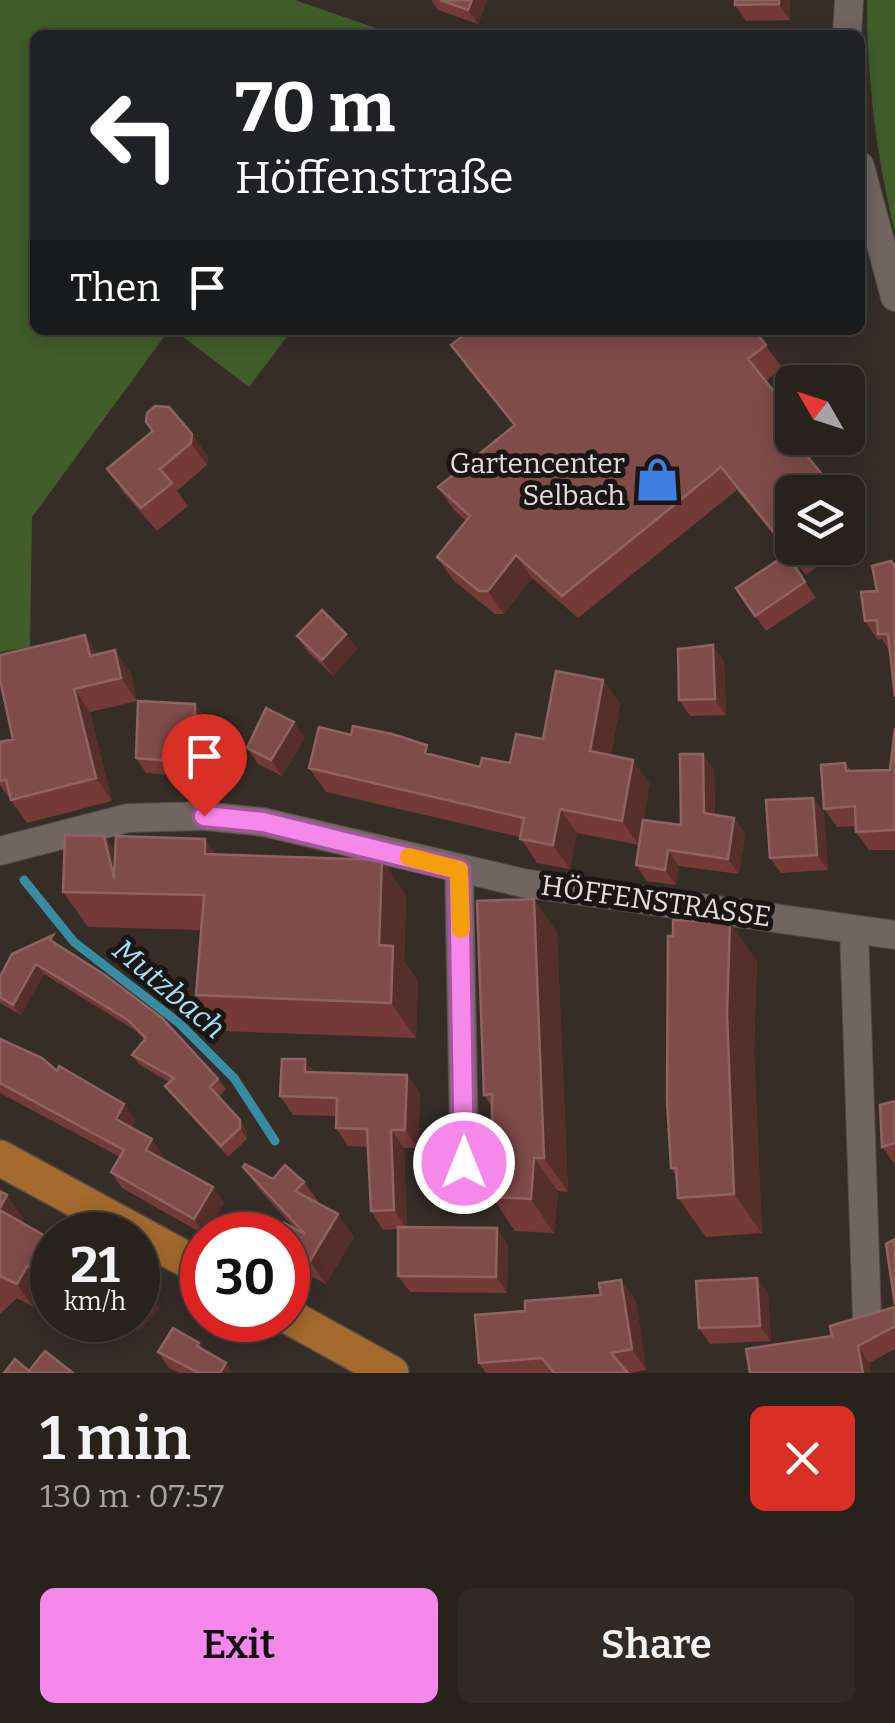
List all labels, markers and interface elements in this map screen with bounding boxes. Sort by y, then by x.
text: 70 m [235,66,395,150]
icon: left [70,70,200,200]
text: Höffenstraße [235,151,514,205]
icon: arrive [180,260,235,315]
text: Then [70,265,160,311]
north arrow [775,365,865,455]
map controls [775,365,865,565]
place label: Gartencenter Selbach [450,447,625,512]
shop icon: Gartencenter Selbach [634,455,682,503]
button: layers [775,475,865,565]
pin [162,714,247,817]
icon: arrive [177,729,232,784]
street label: HÖFFENSTRASSE [539,869,773,933]
water label: Mutzbach [106,932,232,1046]
position arrow [412,1111,516,1215]
speed limit sign: 30 [180,1212,310,1342]
text: 21 [70,1235,120,1295]
text: km/h [64,1287,126,1317]
text: 1 min [40,1403,191,1475]
button: close [750,1406,855,1511]
text: 130 m · 07:57 [40,1477,224,1515]
button: Exit [40,1588,438,1703]
button: Share [458,1588,855,1703]

